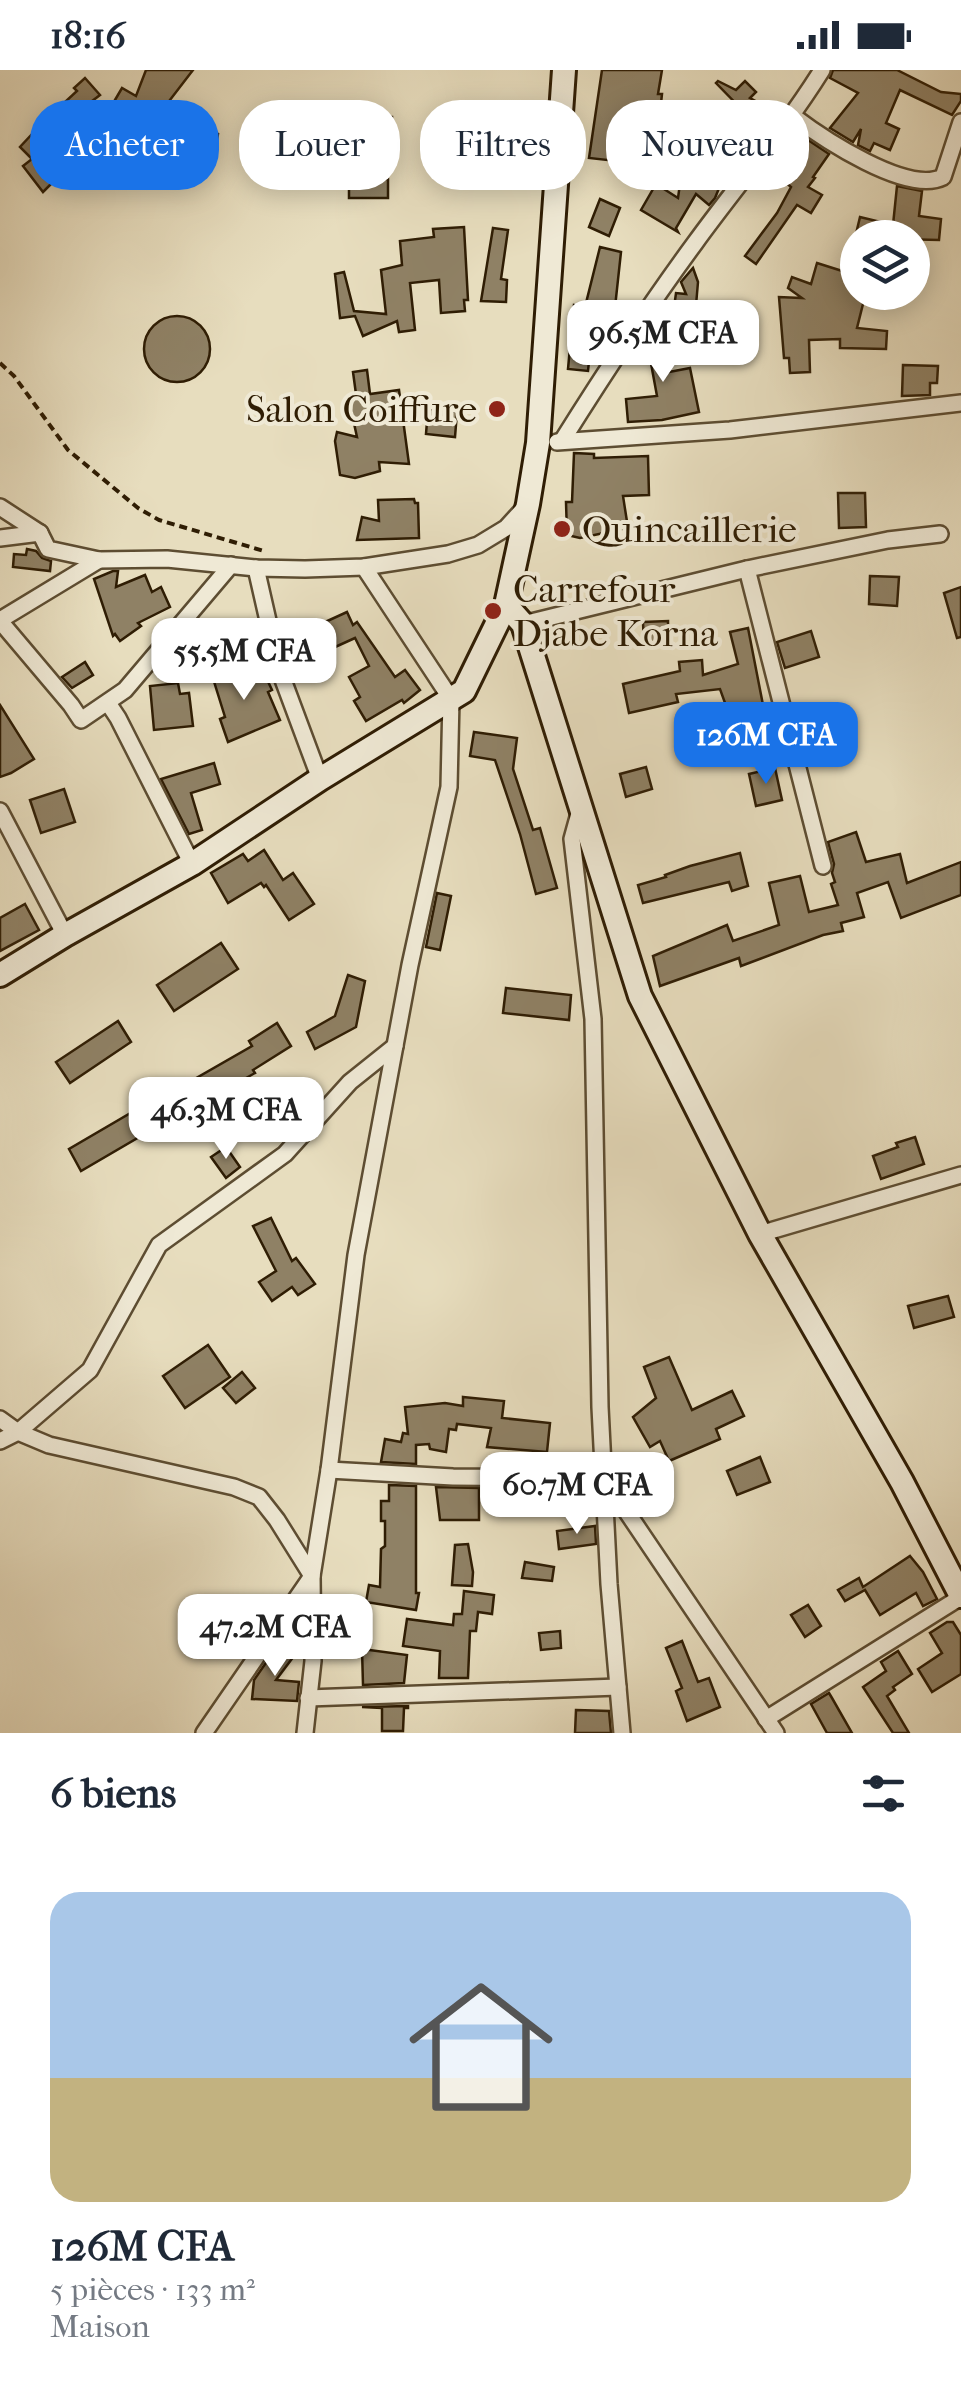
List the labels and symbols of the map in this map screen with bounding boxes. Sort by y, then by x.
pin: 96.5M CFA [549,300,777,385]
place label: Salon Coiffure [246,387,477,432]
marker: Salon Coiffure [486,398,508,420]
place label: Quincaillerie [582,507,797,552]
marker: Quincaillerie [551,518,573,540]
place label: Carrefour Djabe Korna [513,567,718,656]
marker: Carrefour Djabe Korna [482,600,504,622]
pin: 55.5M CFA [130,618,358,703]
pin: 126M CFA [663,702,869,787]
pin: 46.3M CFA [112,1077,340,1162]
pin: 60.7M CFA [463,1452,691,1537]
pin: 47.2M CFA [161,1594,389,1679]

